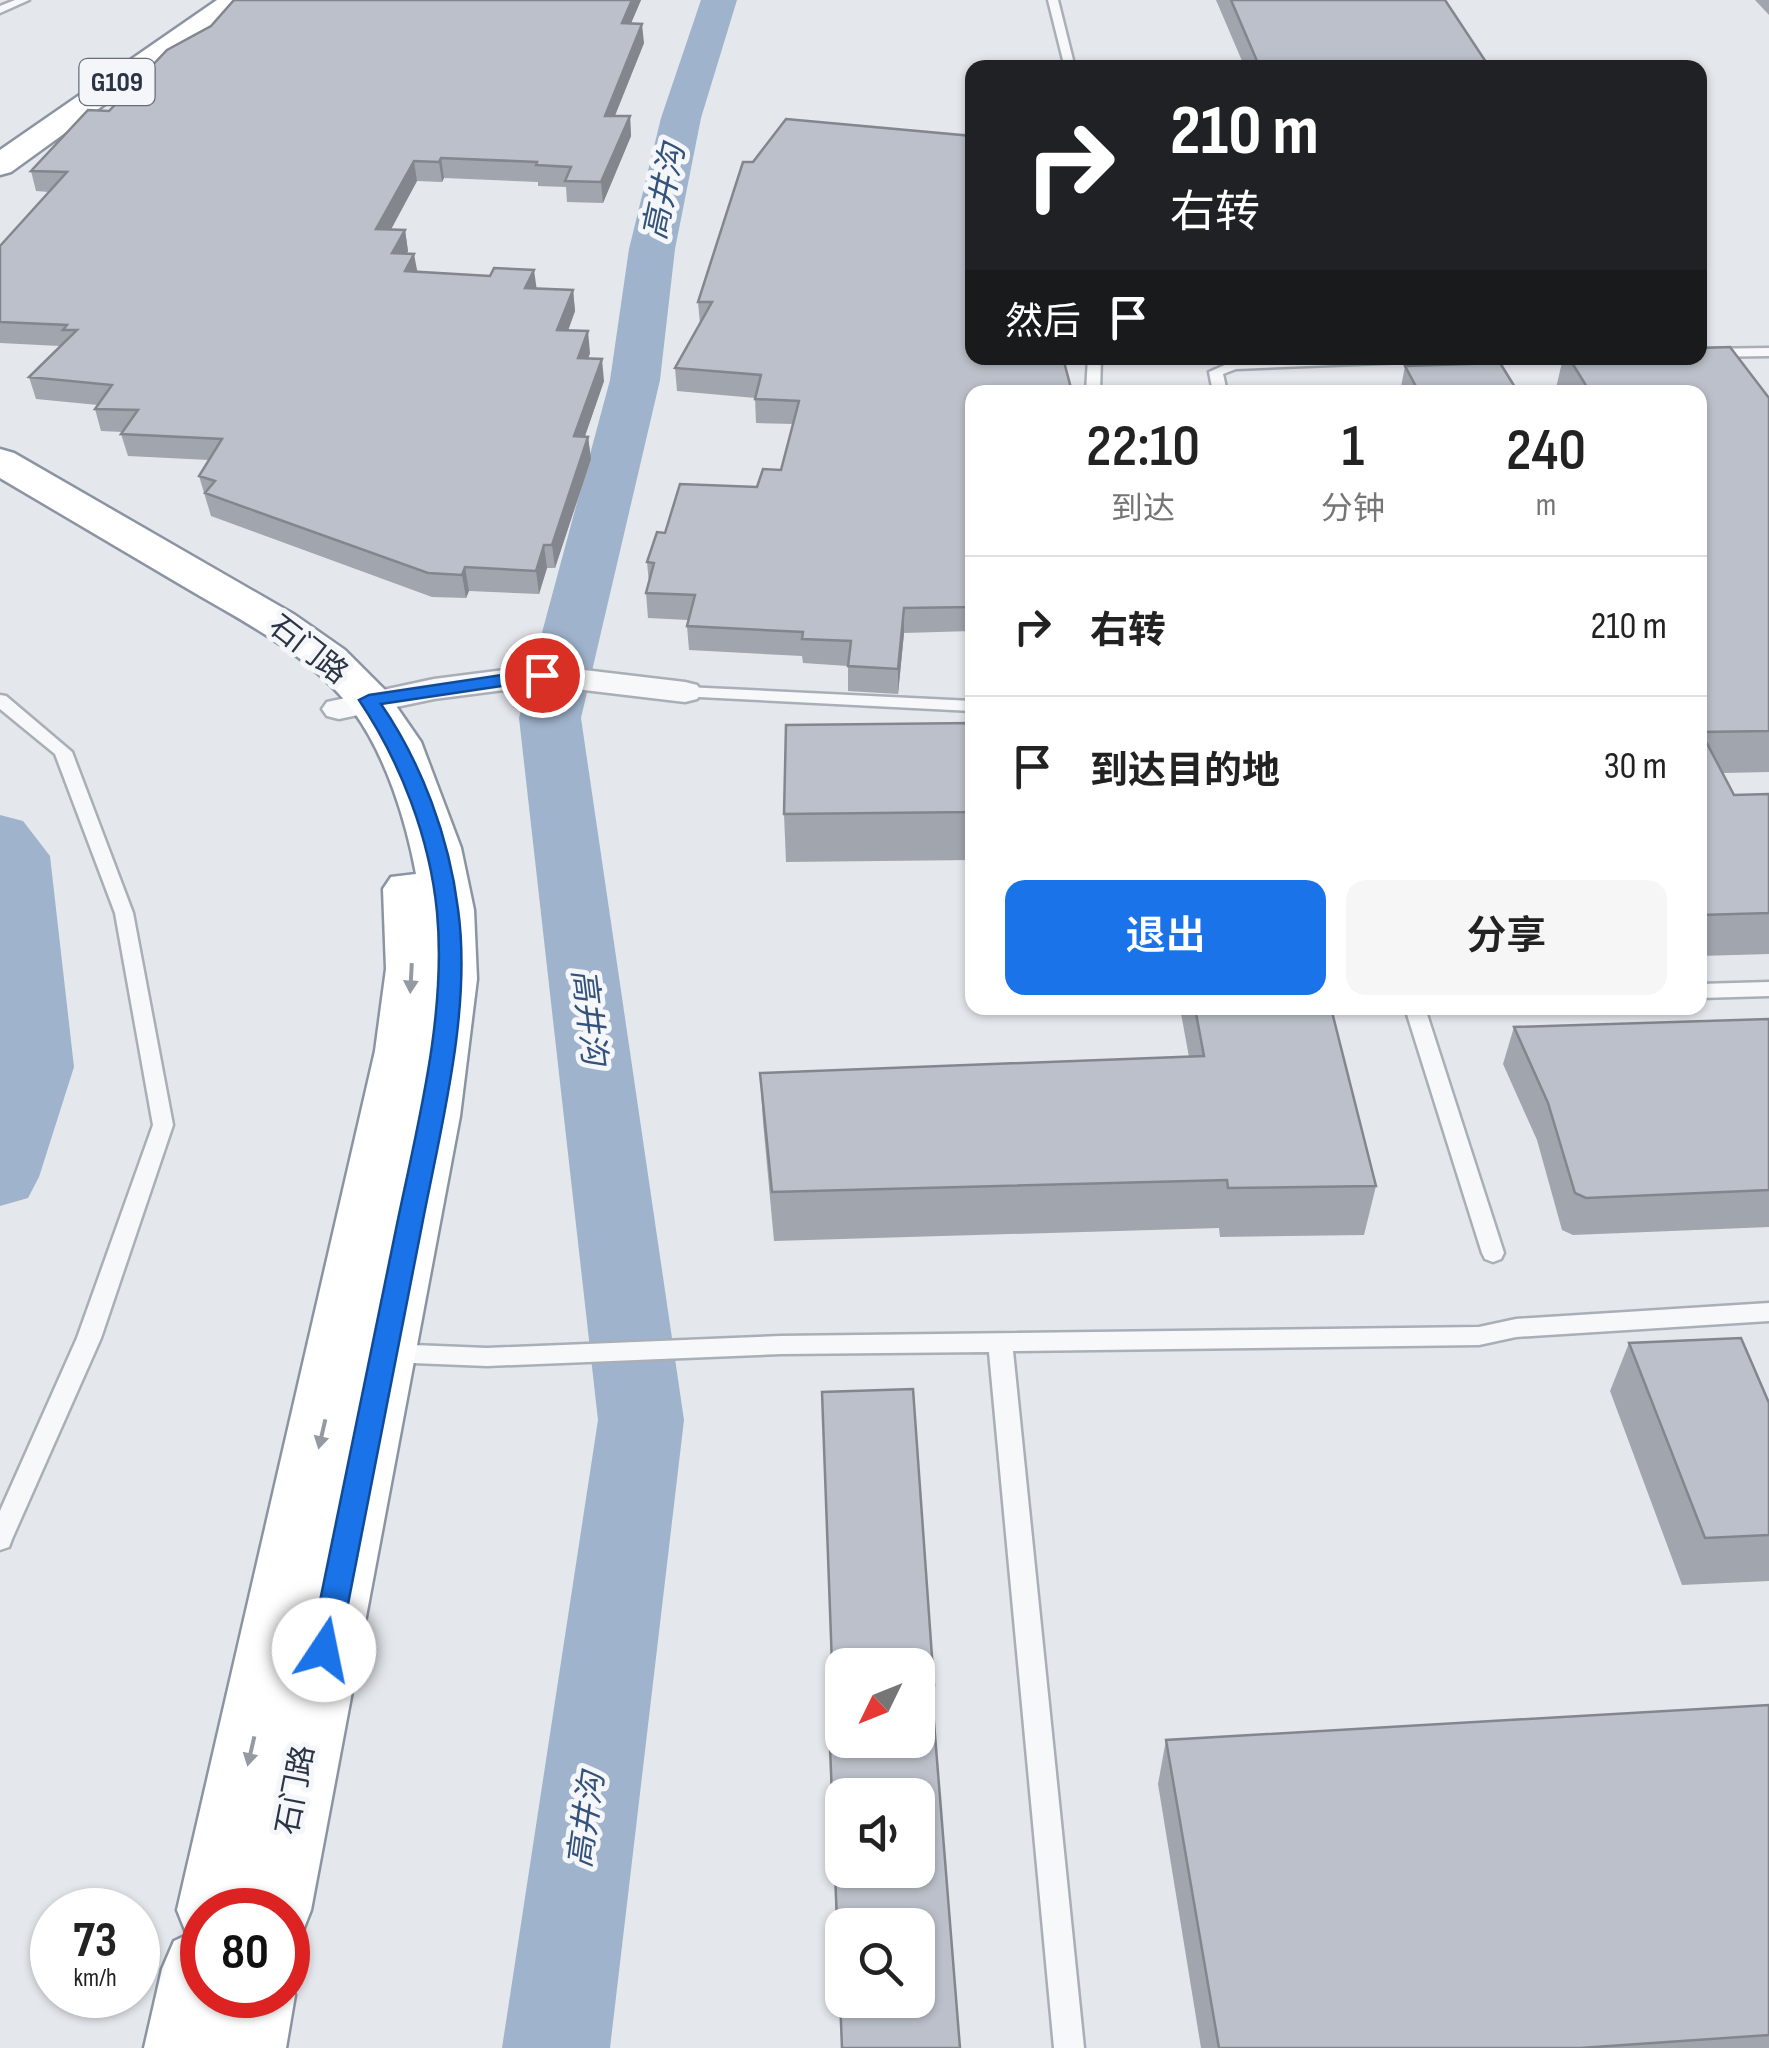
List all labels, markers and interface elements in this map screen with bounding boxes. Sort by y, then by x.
road number: G109 [80,59,154,105]
text: 210 m [1170,90,1319,174]
icon: right [1005,100,1135,230]
water label: 高井沟 [636,138,695,243]
text: 右转 [1170,186,1260,241]
icon: arrive [1101,290,1156,345]
text: 然后 [1005,300,1081,345]
text: 22:10 [1086,411,1200,483]
text: 1 [1342,411,1364,483]
text: 240 [1506,415,1586,487]
text: m [1536,486,1556,525]
text: 到达 [1111,490,1175,529]
text: 分钟 [1321,490,1385,529]
icon: right [1005,599,1060,654]
text: 210 m [1591,604,1667,649]
street label: 石门路 [261,608,355,692]
text: 右转 [1090,609,1166,654]
pin [500,633,585,718]
icon: arrive [515,648,570,703]
icon: arrive [1005,739,1060,794]
text: 30 m [1604,744,1667,789]
text: 到达目的地 [1090,749,1280,794]
button: 退出 [1005,880,1326,995]
button: 分享 [1346,880,1667,995]
one-way arrow [402,962,418,994]
water label: 高井沟 [563,967,614,1070]
one-way arrow [314,1419,329,1450]
position arrow [272,1598,376,1702]
north arrow [825,1648,935,1758]
map controls [825,1648,935,2018]
one-way arrow [243,1736,258,1767]
street label: 石门路 [270,1742,322,1838]
water label: 高井沟 [561,1767,613,1870]
button: sound [825,1778,935,1888]
speed limit sign: 80 [180,1888,310,2018]
button: search [825,1908,935,2018]
text: 73 [73,1911,117,1971]
text: km/h [73,1963,117,1994]

